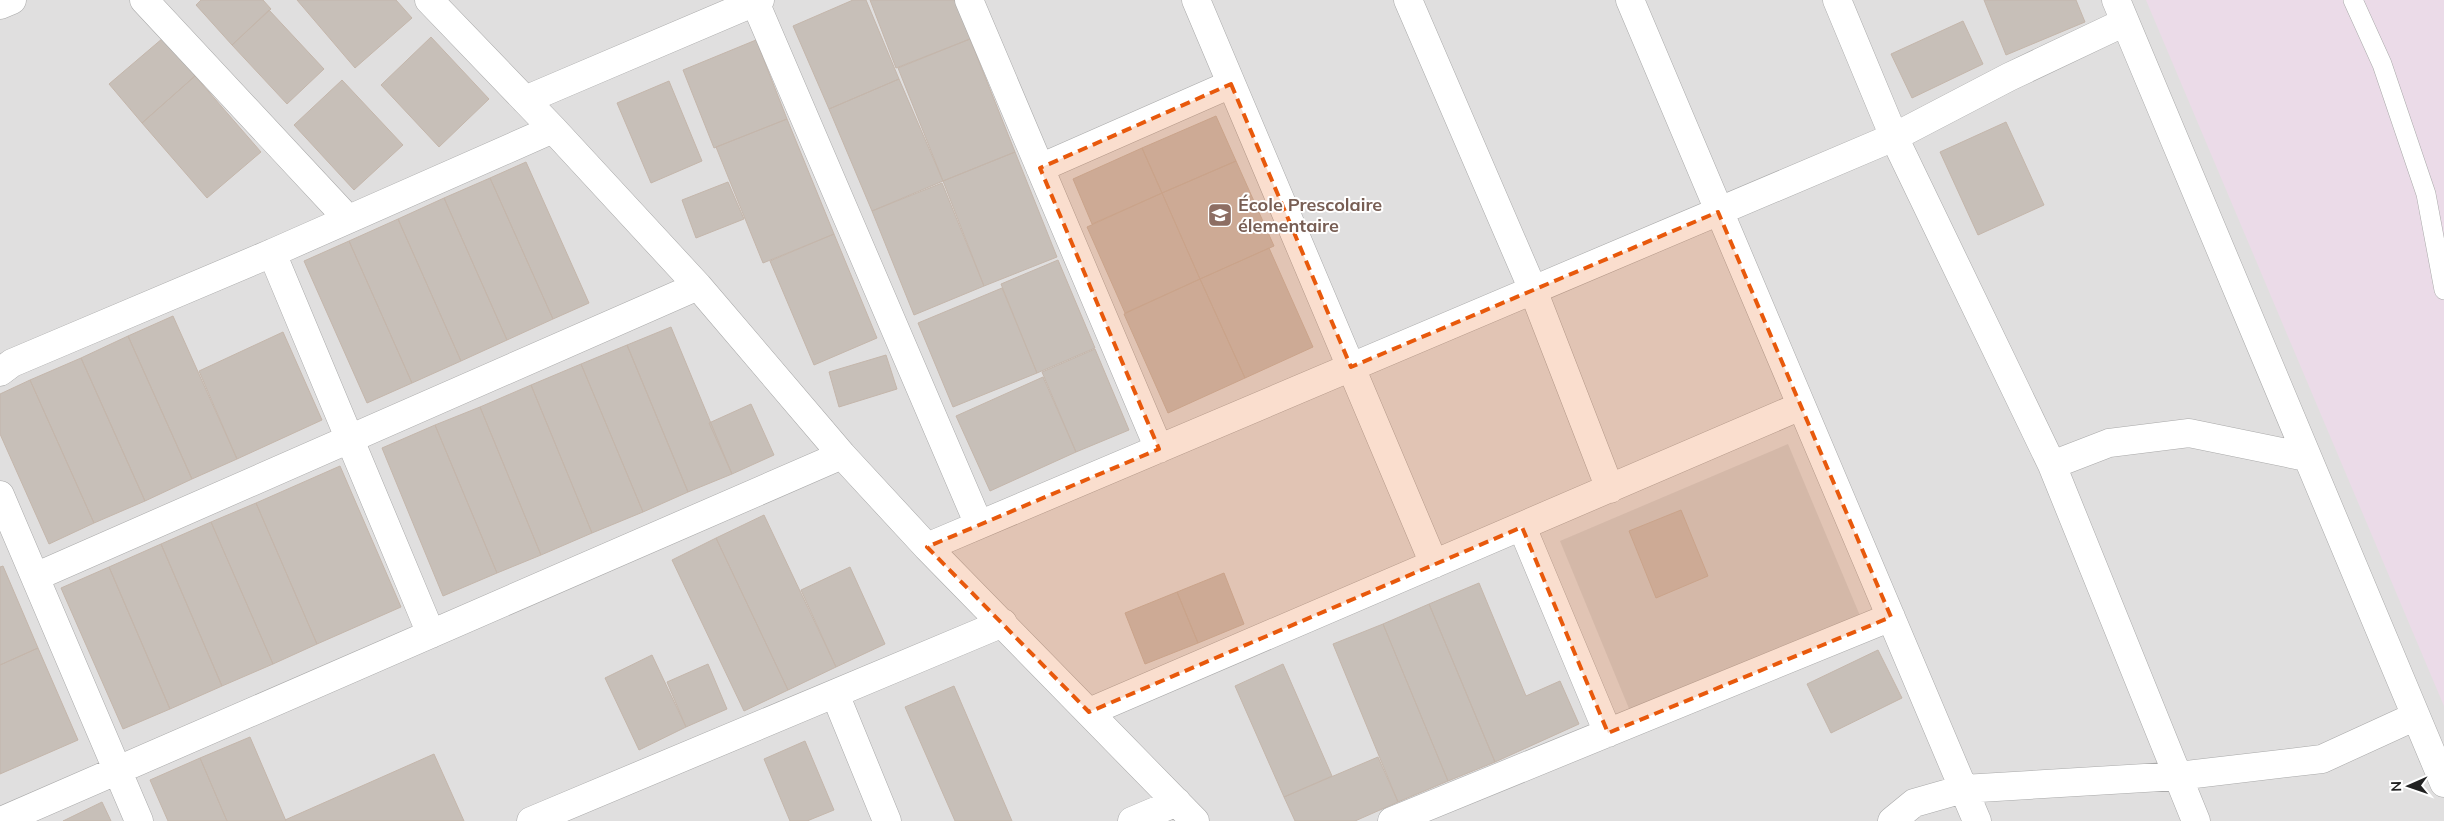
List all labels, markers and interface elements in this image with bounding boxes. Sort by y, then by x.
place label: École Prescolaire élementaire [1238,193,1382,237]
school or university icon: École Prescolaire élementaire [1207,202,1233,228]
north arrow [2384,761,2434,811]
text: N [2387,781,2405,792]

